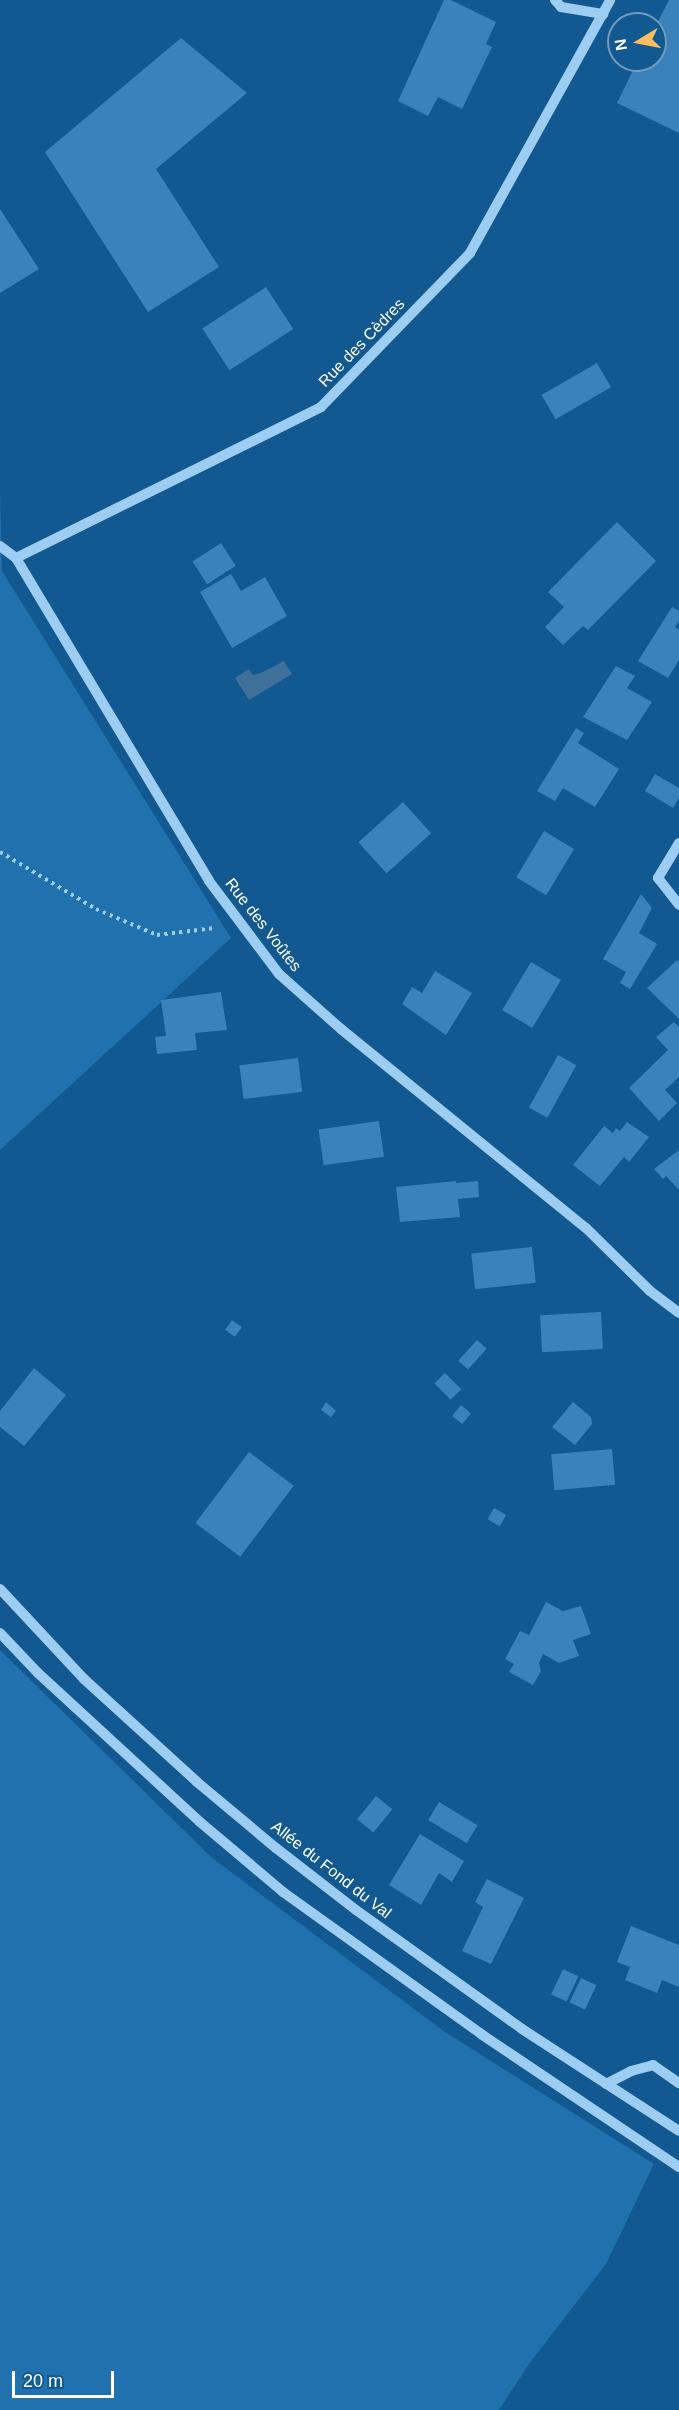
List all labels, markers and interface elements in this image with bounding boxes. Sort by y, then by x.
north arrow [607,12,667,72]
text: N [611,38,630,52]
street label: Rue des Cèdres [315,295,409,391]
street label: Rue des Voûtes [221,875,305,975]
street label: Allée du Fond du Val [267,1817,395,1923]
scale bar [15,2359,117,2397]
text: 20 m [23,2371,63,2391]

